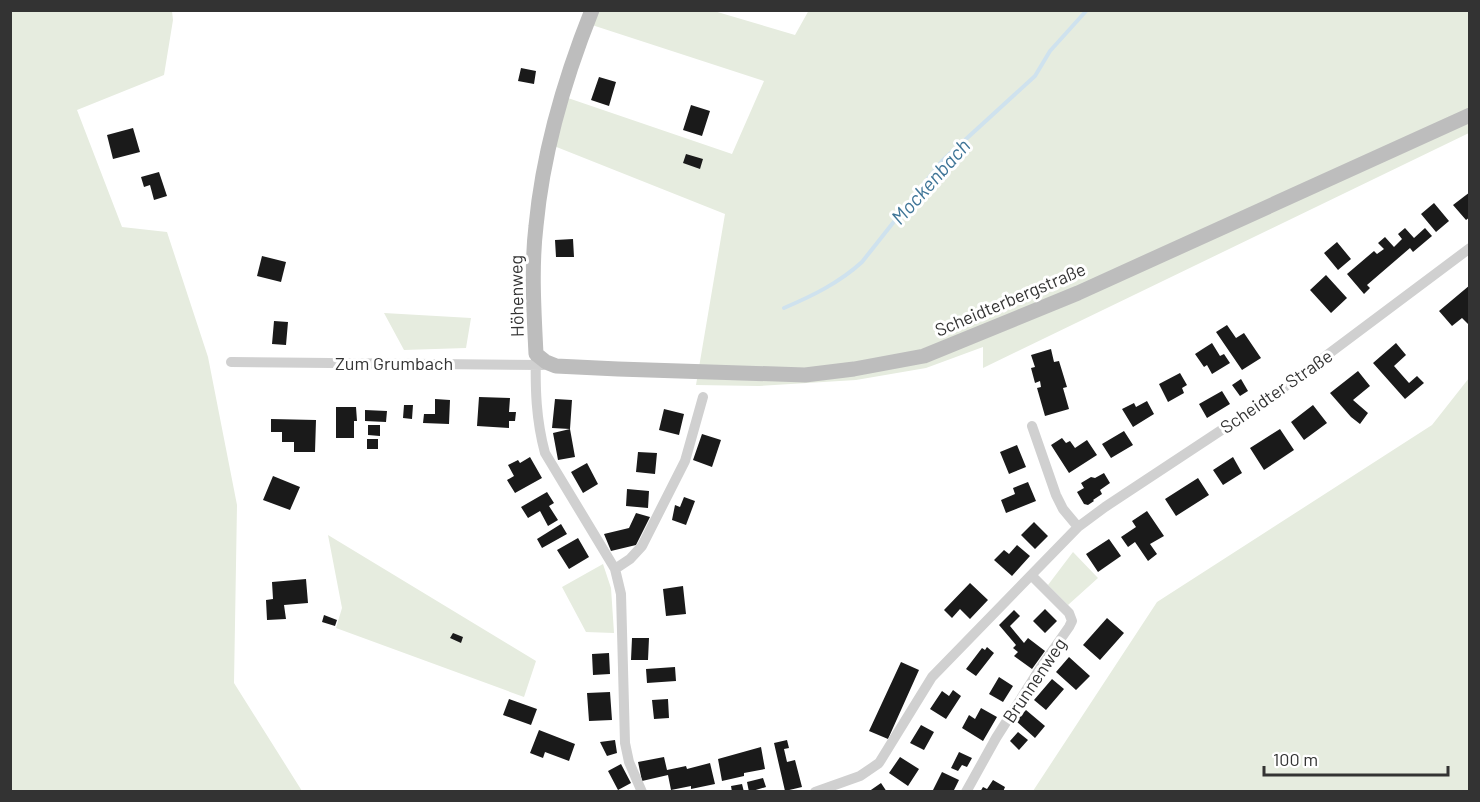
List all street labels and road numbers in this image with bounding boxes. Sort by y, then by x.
street label: Höhenweg [504,255,528,337]
street label: Scheidterbergstraße [931,257,1089,341]
street label: Scheidter Straße [1216,344,1336,438]
street label: Zum Grumbach [335,352,453,374]
street label: Brunnenweg [998,633,1070,727]

